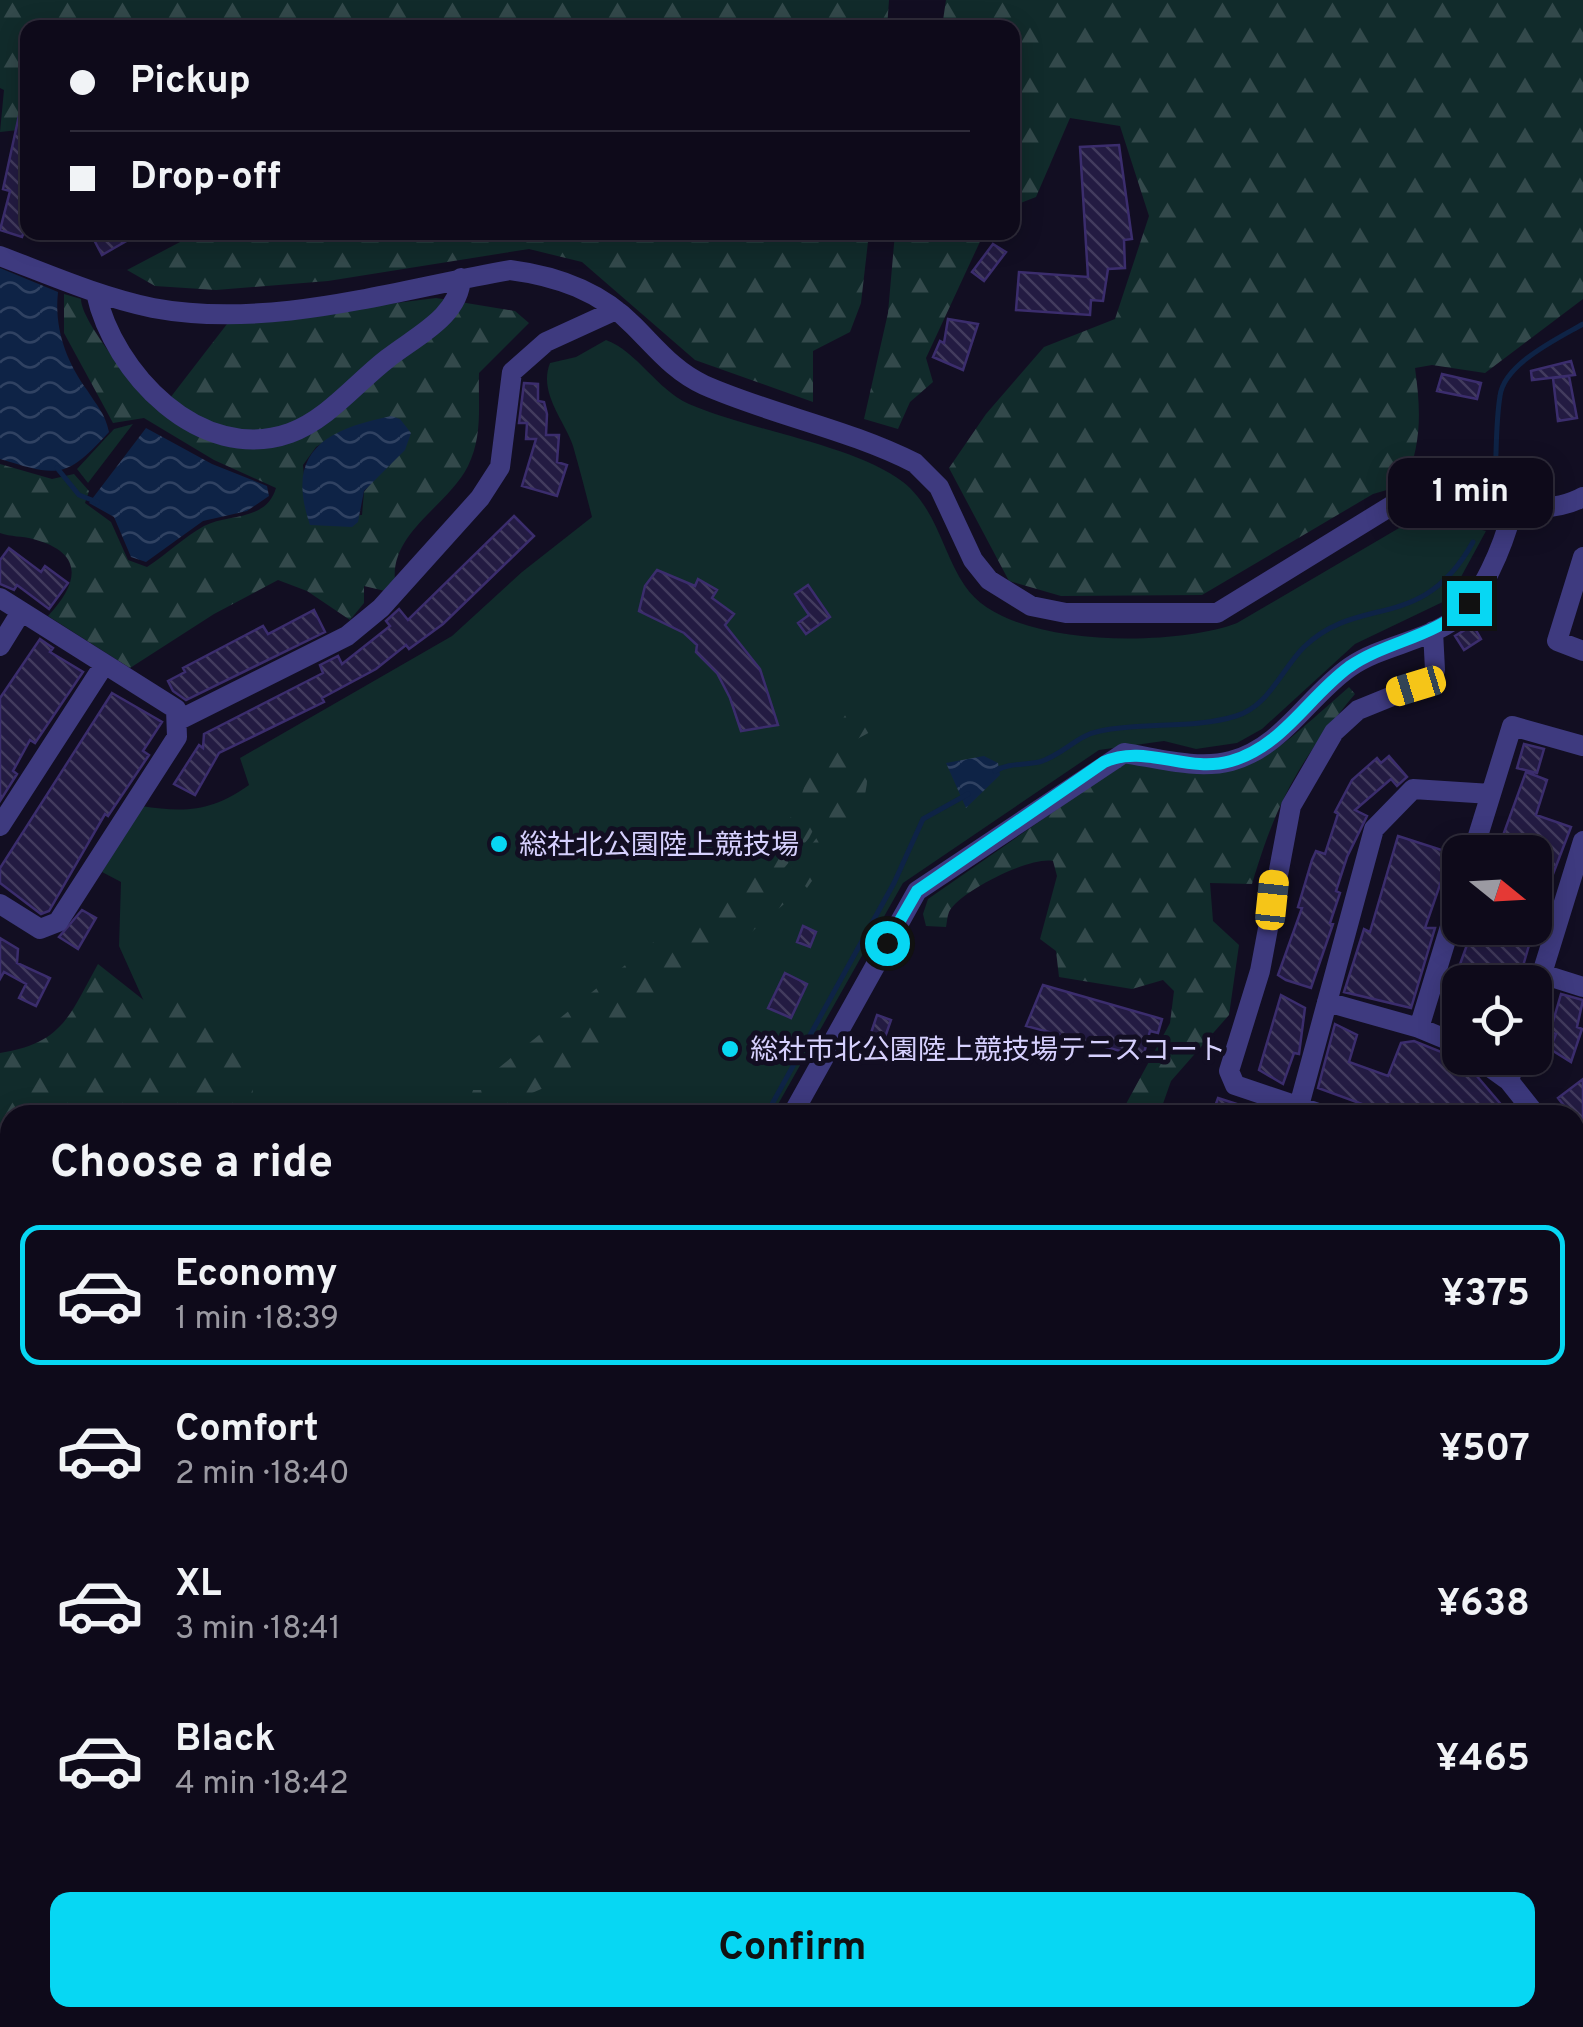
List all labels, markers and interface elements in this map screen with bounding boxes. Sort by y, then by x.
text: Pickup [130,58,251,107]
text: Drop-off [130,154,281,203]
callout: 1 min [1386,458,1552,528]
text: 1 min [1432,473,1509,513]
route end [1447,581,1492,626]
car [1383,663,1449,709]
place label: 総社北公園陸上競技場 [519,829,799,865]
marker: 総社北公園陸上競技場 [488,833,510,855]
north arrow [1442,835,1552,945]
map controls [1442,835,1552,1075]
car [1254,869,1290,931]
route start [865,921,910,966]
button: locate [1442,965,1552,1075]
place label: 総社市北公園陸上競技場テニスコート [750,1034,1226,1070]
marker: 総社市北公園陸上競技場テニスコート [719,1038,741,1060]
text: Choose a ride [50,1136,333,1193]
icon: car [55,1250,145,1340]
text: Economy [175,1251,337,1300]
text: ¥375 [1441,1271,1530,1320]
text: 1 min · 18:39 [175,1300,339,1340]
icon: car [55,1405,145,1495]
text: Comfort [175,1406,319,1455]
text: ¥507 [1439,1426,1530,1475]
text: 2 min · 18:40 [175,1455,350,1495]
icon: car [55,1560,145,1650]
text: XL [175,1561,222,1610]
text: ¥638 [1437,1581,1530,1630]
text: 3 min · 18:41 [175,1610,341,1650]
icon: car [55,1715,145,1805]
text: Black [175,1716,275,1765]
text: ¥465 [1436,1736,1530,1785]
text: 4 min · 18:42 [175,1765,349,1805]
button: Confirm [50,1892,1535,2007]

